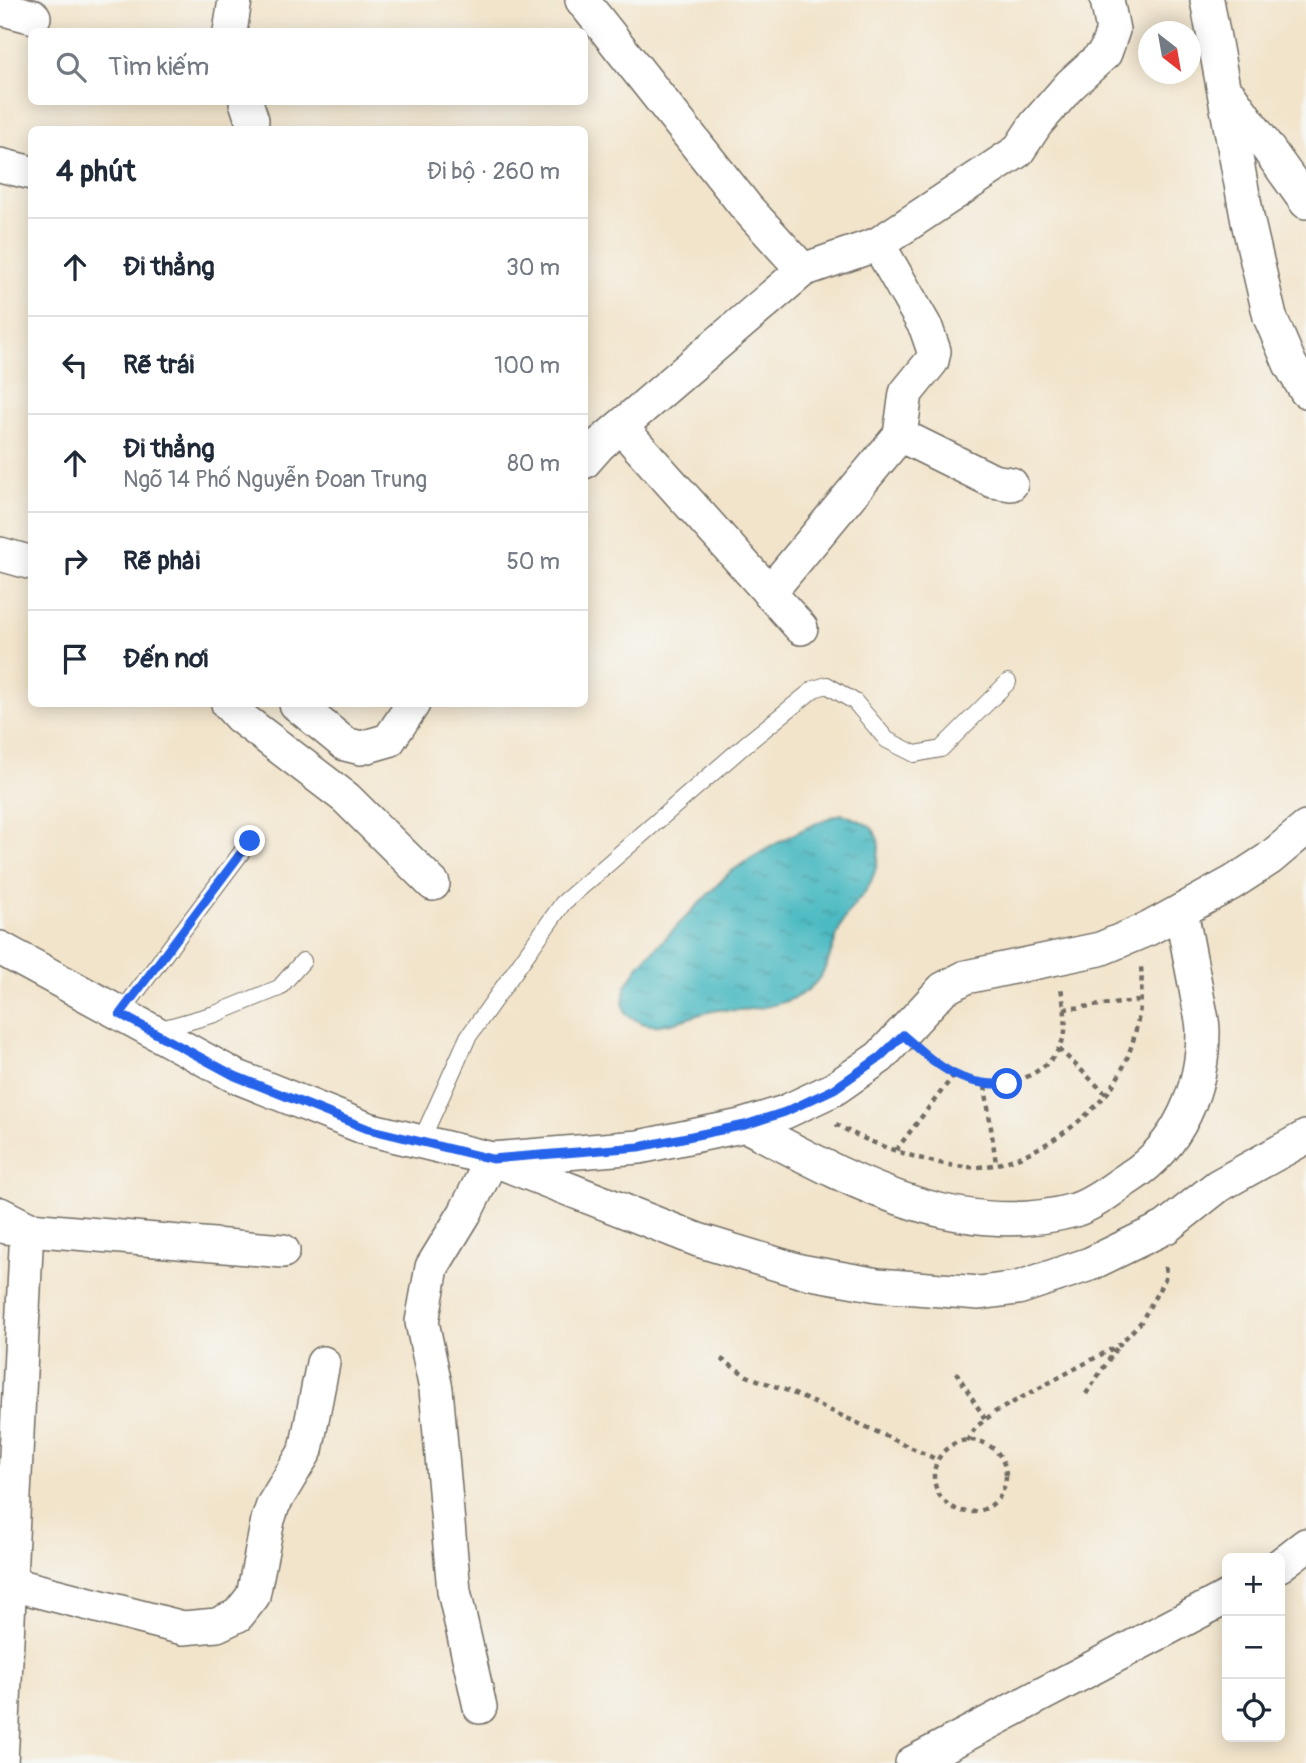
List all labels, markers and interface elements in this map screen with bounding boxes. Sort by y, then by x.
north arrow [1138,21,1201,84]
search box [28,28,588,105]
icon: search [52,48,90,86]
text: Tìm kiếm [108,51,209,83]
text: 4 phút [56,153,136,190]
text: Đi bộ · 260 m [427,157,560,186]
icon: ahead [56,248,94,286]
text: Đi thẳng [123,251,215,283]
text: 30 m [506,253,560,282]
icon: left [56,346,94,384]
text: Rẽ trái [123,349,194,381]
text: 100 m [494,351,560,380]
text: Đi thẳng [123,433,215,465]
icon: ahead [56,444,94,482]
text: 80 m [507,449,560,478]
text: Ngõ 14 Phố Nguyễn Đoan Trung [123,465,427,494]
icon: right [56,542,94,580]
text: Rẽ phải [123,545,200,577]
text: 50 m [506,547,560,576]
icon: arrive [56,640,94,678]
text: Đến nơi [123,643,208,675]
route end [234,825,265,856]
route start [991,1068,1022,1099]
map controls [1222,1553,1285,1742]
button: + [1222,1553,1285,1616]
button: − [1222,1616,1285,1679]
button: locate [1222,1679,1285,1742]

